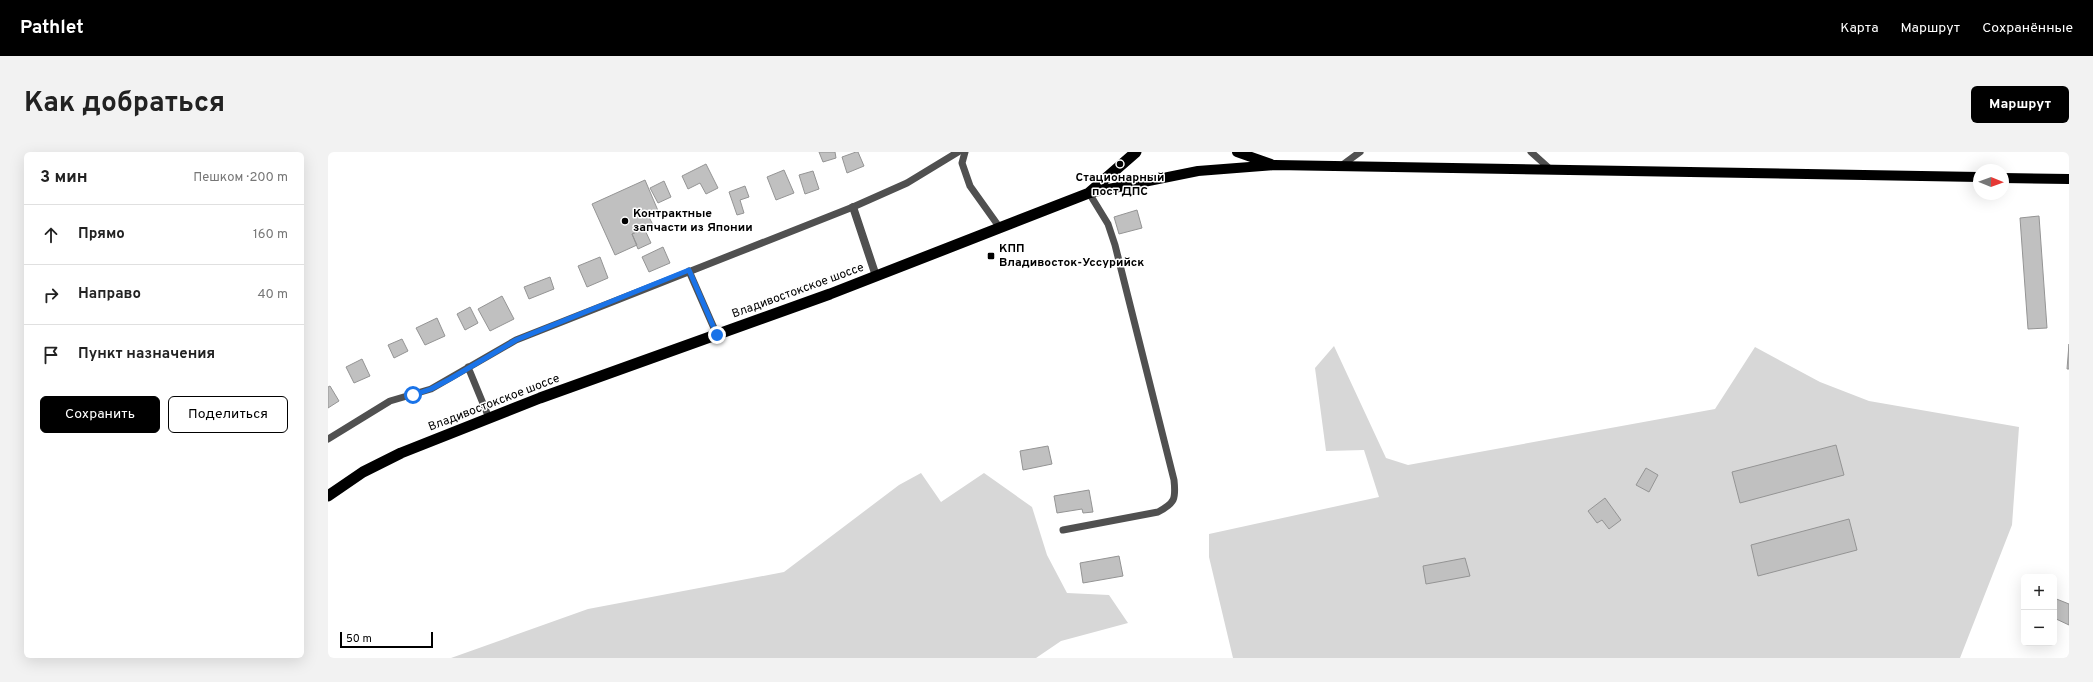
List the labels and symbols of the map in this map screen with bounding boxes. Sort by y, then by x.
marker: Стационарный пост ДПС [1115,159,1125,169]
north arrow [1973,164,2009,200]
place label: Стационарный пост ДПС [1076,170,1164,200]
place label: Контрактные запчасти из Японии [633,206,753,236]
marker: Контрактные запчасти из Японии [620,216,630,226]
place label: КПП Владивосток-Уссурийск [999,241,1144,271]
marker: КПП Владивосток-Уссурийск [986,251,996,261]
street label: Владивостокское шоссе [730,260,866,322]
route end [708,326,726,344]
street label: Владивостокское шоссе [426,371,562,435]
route start [404,386,422,404]
scale bar [340,630,433,649]

